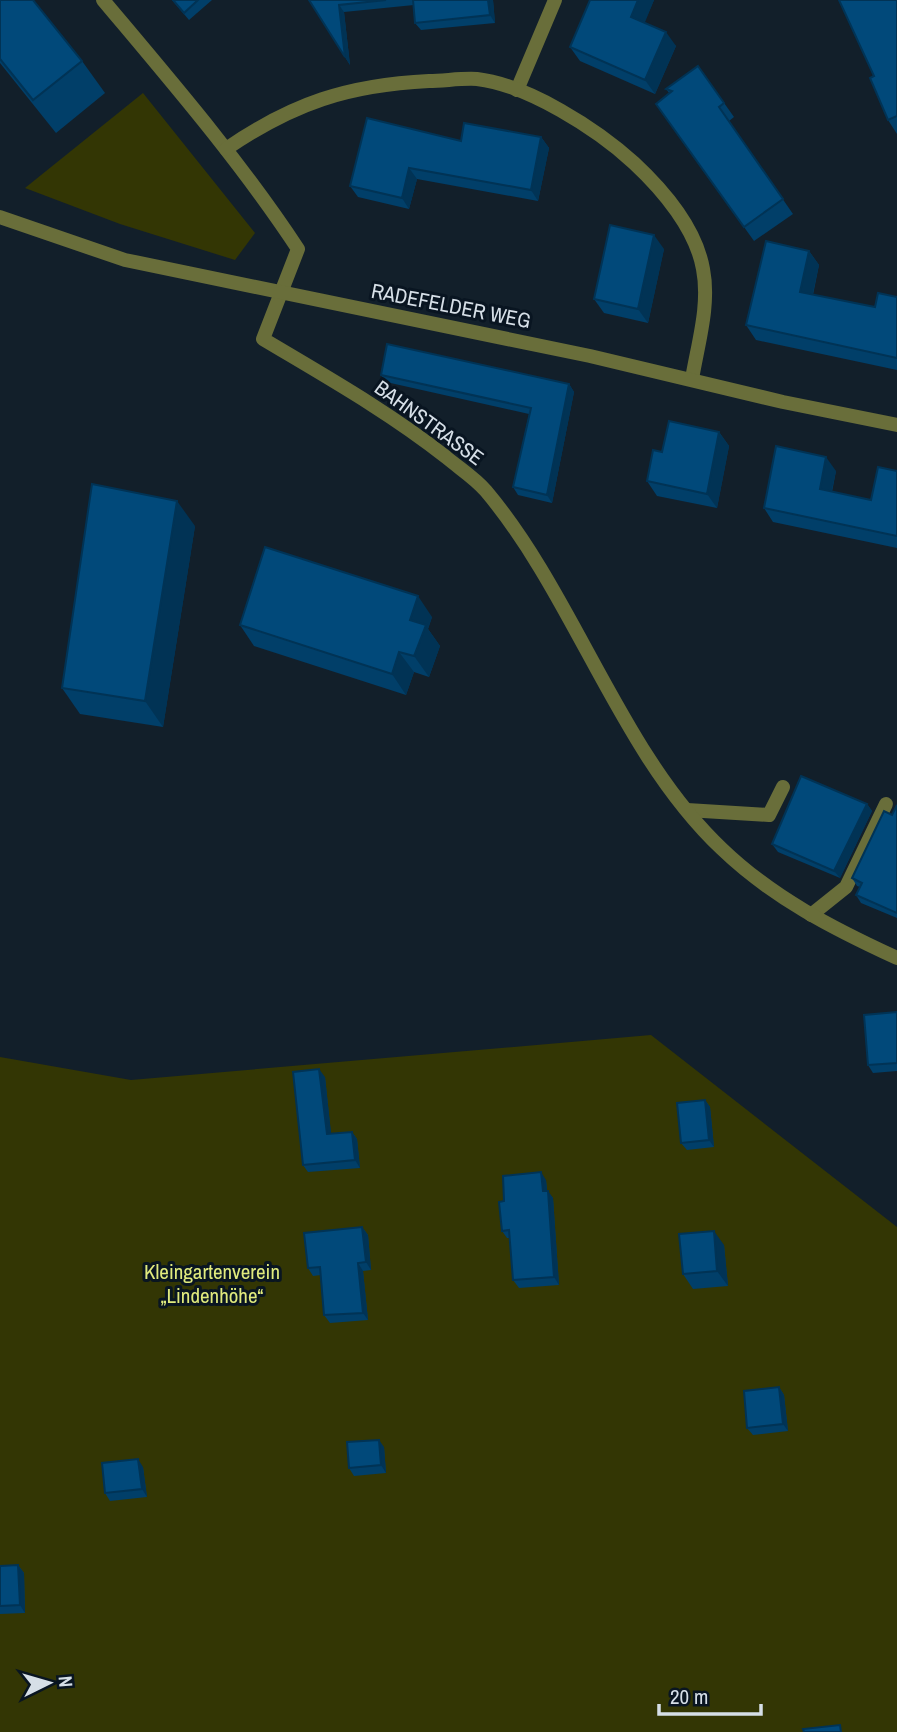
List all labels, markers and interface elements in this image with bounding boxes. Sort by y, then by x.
street label: RADEFELDER WEG [369,276,533,335]
street label: BAHNSTRASSE [369,373,490,472]
park label: Kleingartenverein „Lindenhöhe“ [144,1257,280,1310]
north arrow [14,1648,84,1718]
scale bar [659,1672,760,1716]
text: N [52,1675,79,1688]
text: 20 m [670,1682,708,1711]

